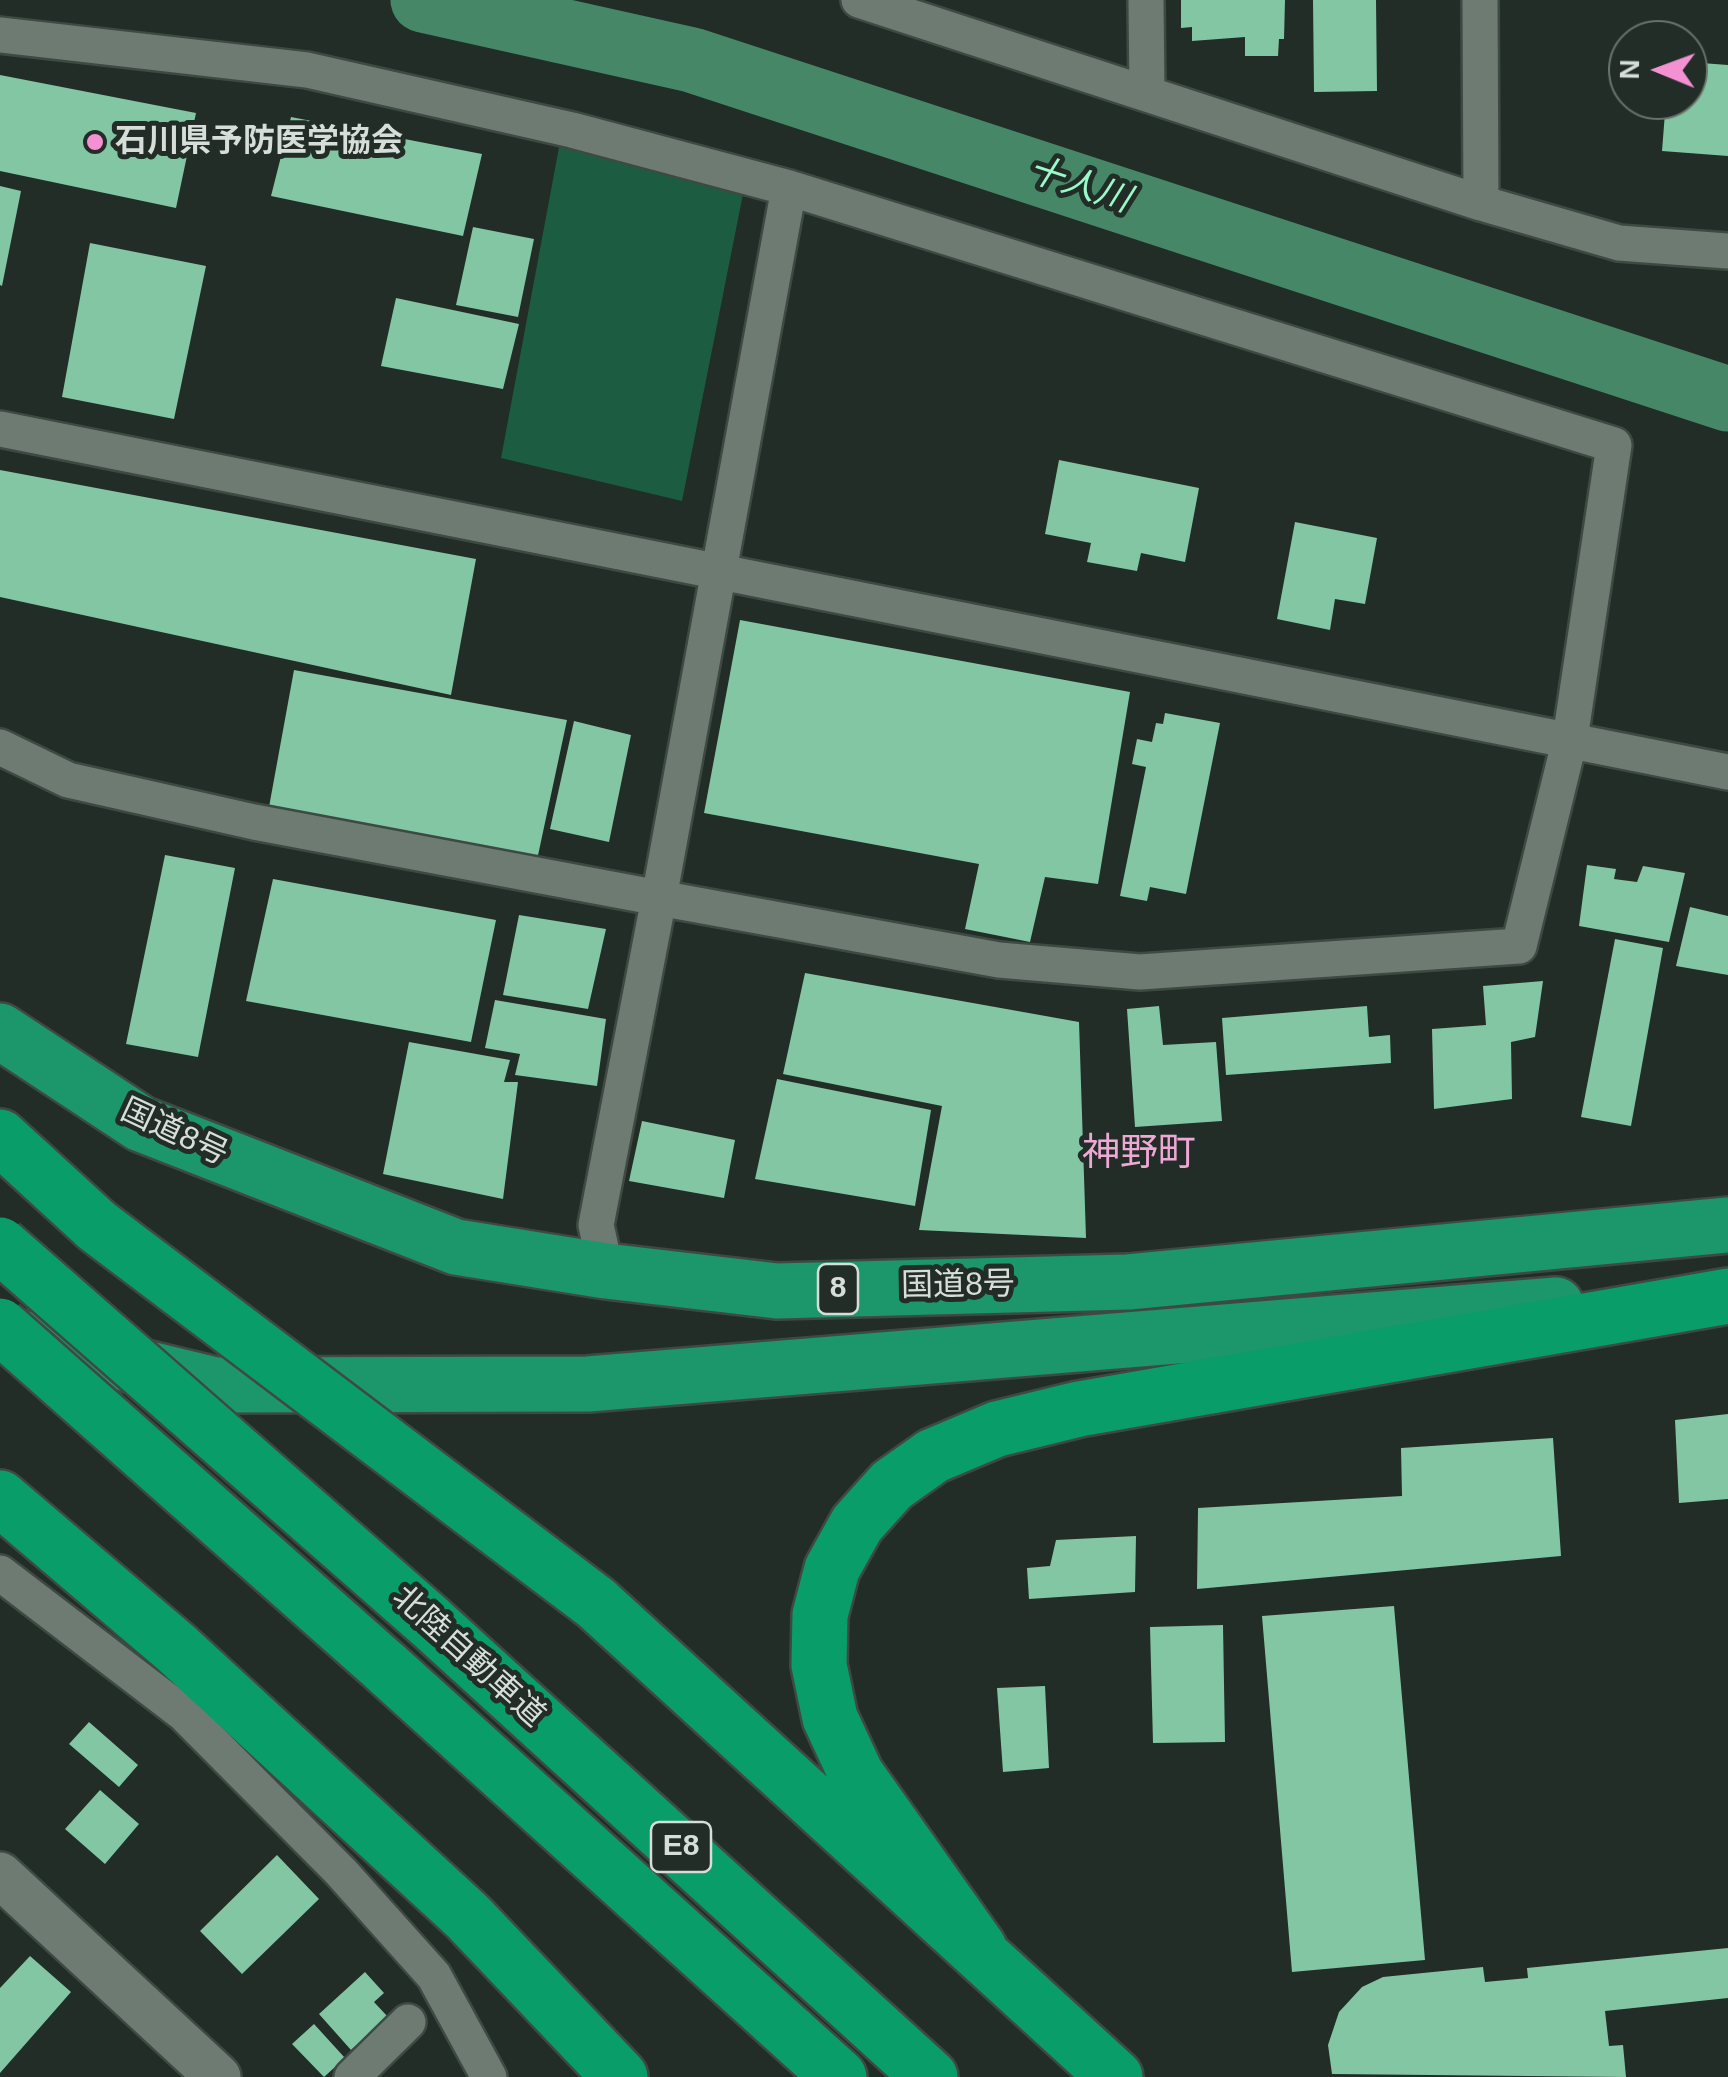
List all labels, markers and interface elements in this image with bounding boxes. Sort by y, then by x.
north arrow [1608,20,1708,120]
text: N [1614,59,1645,80]
place label: 石川県予防医学協会 [115,123,403,161]
marker: 石川県予防医学協会 [84,131,106,153]
water label: 十人川 [1023,150,1135,222]
street label: 国道8号 [114,1092,234,1174]
district label: 神野町 [1082,1132,1196,1178]
road number: 8 [818,1264,858,1314]
street label: 国道8号 [901,1266,1015,1306]
street label: 北陸自動車道 [384,1578,552,1736]
road number: E8 [651,1822,711,1872]

